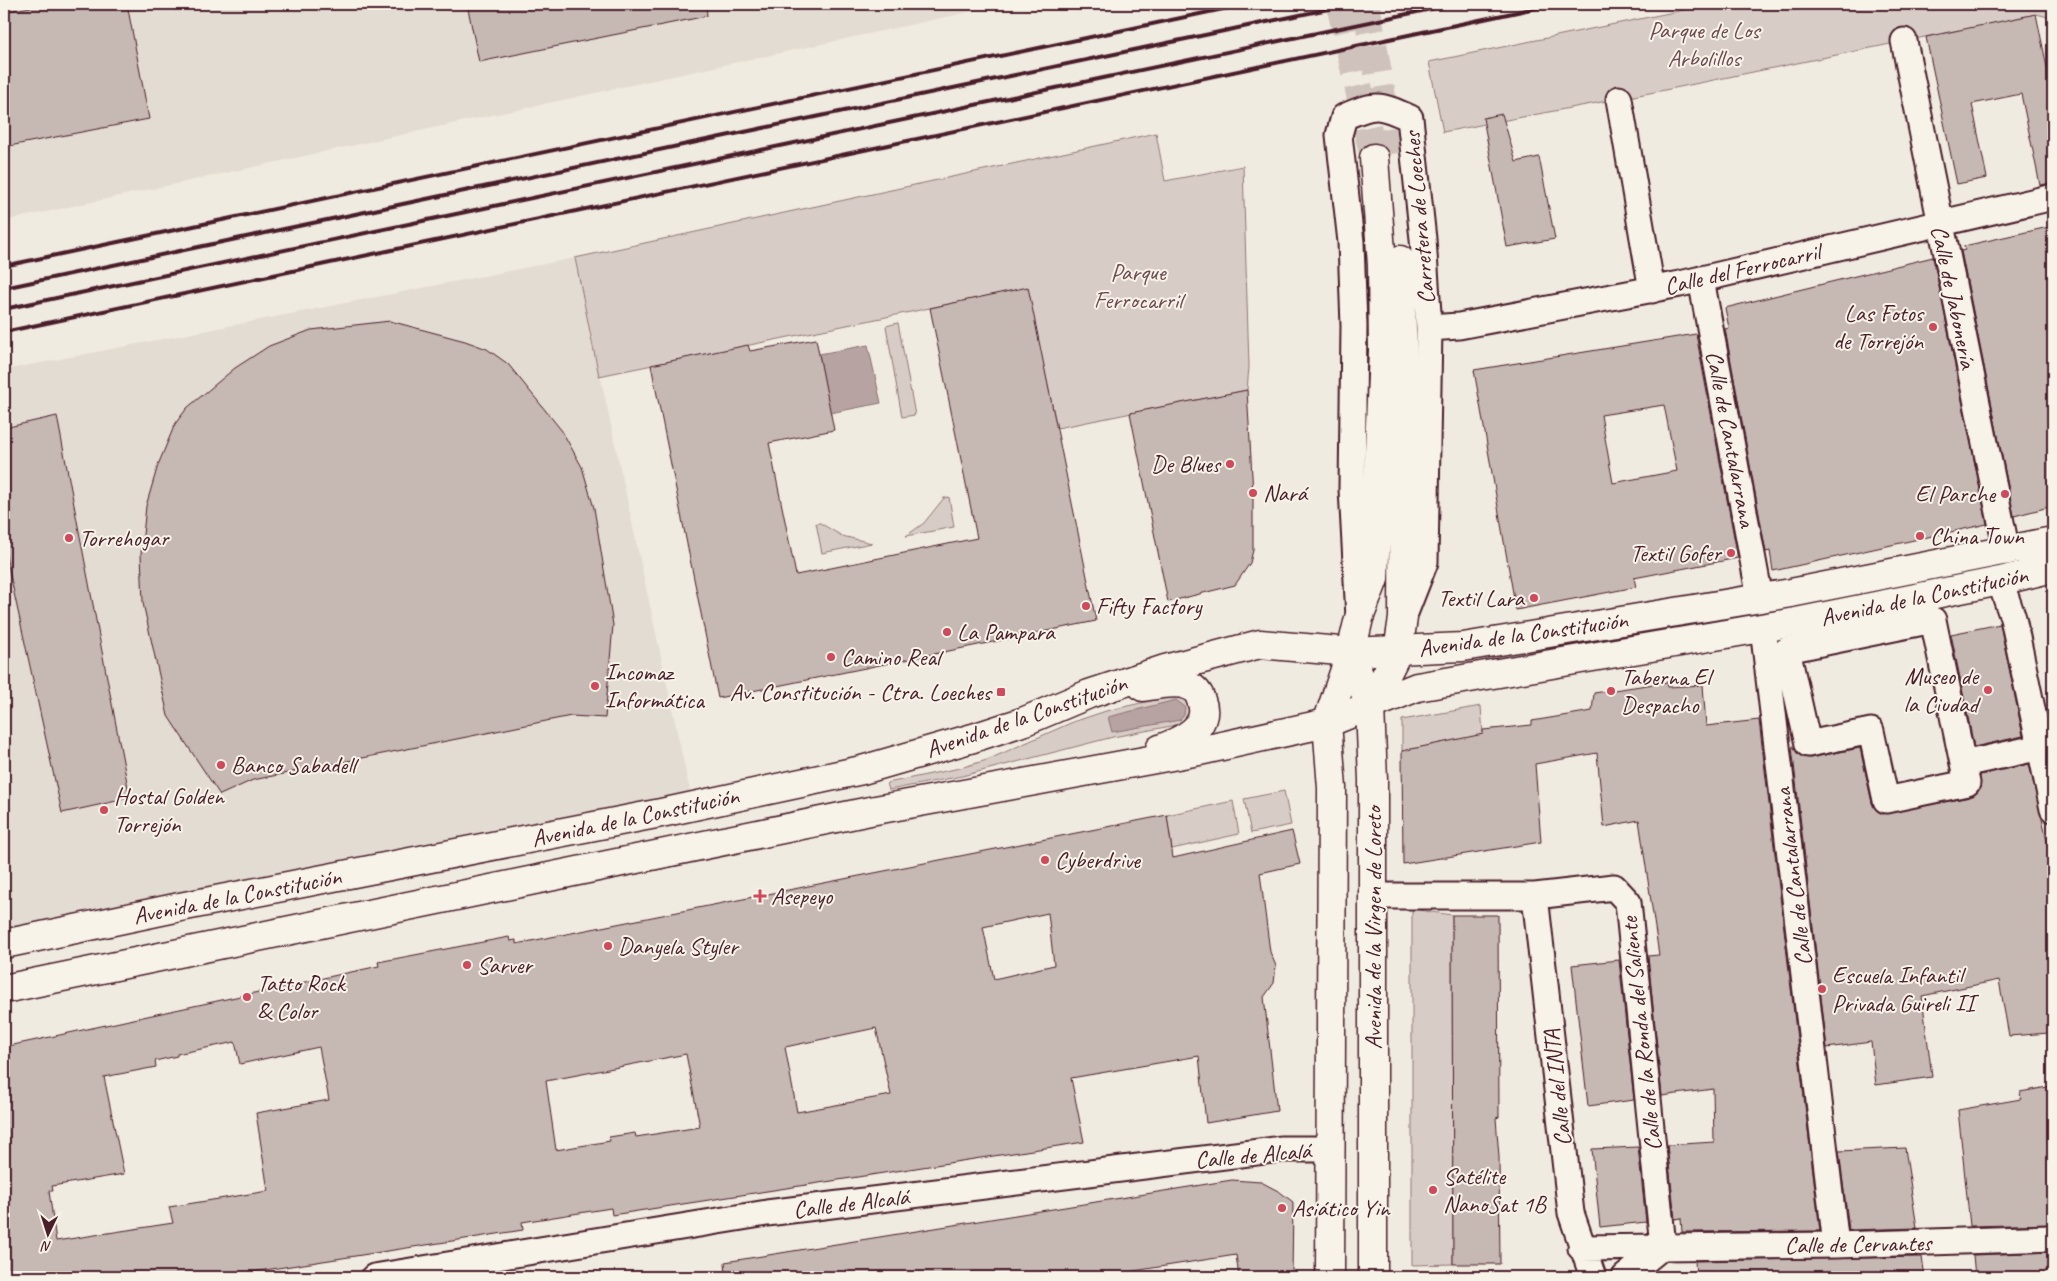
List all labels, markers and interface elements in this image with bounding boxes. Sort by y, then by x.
park label: Parque de Los Arbolillos [1649,15,1762,73]
street label: Carretera de Loeches [1396,129,1441,306]
street label: Calle de Jabonería [1924,223,1984,373]
street label: Calle del Ferrocarril [1661,236,1827,301]
park label: Parque Ferrocarril [1094,257,1186,315]
place label: Las Fotos de Torrejón [1833,298,1925,356]
marker: Las Fotos de Torrejón [1927,321,1939,333]
street label: Calle de Cantalarrana [1699,348,1763,531]
place label: De Blues [1151,449,1222,479]
marker: De Blues [1224,458,1236,470]
place label: Nará [1263,478,1310,508]
place label: El Parche [1915,479,1997,509]
marker: Nará [1247,487,1259,499]
marker: El Parche [1999,488,2011,500]
place label: China Town [1930,521,2025,551]
place label: Torrehogar [79,523,171,553]
marker: China Town [1914,530,1926,542]
marker: Torrehogar [63,532,75,544]
place label: Textil Gofer [1630,538,1723,568]
marker: Textil Gofer [1725,547,1737,559]
street label: Avenida de la Constitución [1818,559,2031,633]
place label: Textil Lara [1438,583,1526,613]
place label: Fifty Factory [1096,591,1203,621]
marker: Textil Lara [1528,592,1540,604]
marker: Fifty Factory [1080,600,1092,612]
street label: Avenida de la Constitución [1416,604,1631,664]
place label: La Pampara [957,617,1056,647]
marker: La Pampara [941,626,953,638]
place label: Camino Real [841,642,944,672]
marker: Camino Real [825,651,837,663]
place label: Incomaz Informática [605,657,705,715]
place label: Museo de la Ciudad [1904,661,1982,719]
place label: Taberna El Despacho [1621,662,1714,720]
street label: Avenida de la Constitución [921,667,1132,765]
place label: Av. Constitución - Ctra. Loeches [730,677,993,707]
marker: Incomaz Informática [589,680,601,692]
marker: Museo de la Ciudad [1982,684,1994,696]
marker: Taberna El Despacho [1605,685,1617,697]
marker: Av. Constitución - Ctra. Loeches [995,686,1007,698]
place label: Banco Sabadell [231,750,359,780]
marker: Banco Sabadell [215,759,227,771]
street label: Avenida de la Constitución [529,780,742,854]
place label: Hostal Golden Torrejón [114,781,225,839]
street label: Calle de Cantalarrana [1767,785,1819,968]
marker: Hostal Golden Torrejón [98,804,110,816]
street label: Avenida de la Virgen de Loreto [1358,804,1388,1049]
place label: Cyberdrive [1055,845,1142,875]
marker: Cyberdrive [1039,854,1051,866]
street label: Avenida de la Constitución [131,861,345,931]
place label: Asepeyo [771,881,834,911]
marker: Asepeyo [753,889,767,903]
street label: Calle de la Ronda del Saliente [1614,913,1668,1153]
place label: Danyela Styler [618,931,740,961]
marker: Danyela Styler [602,940,614,952]
place label: Sarver [477,950,534,980]
marker: Sarver [461,959,473,971]
place label: Escuela Infantil Privada Guireli II [1832,960,1980,1018]
place label: Tatto Rock & Color [257,968,347,1026]
marker: Escuela Infantil Privada Guireli II [1816,983,1828,995]
marker: Tatto Rock & Color [241,991,253,1003]
street label: Calle del INTA [1536,1027,1578,1148]
street label: Calle de Alcalá [1194,1135,1315,1175]
place label: Satélite NanoSat 1B [1443,1161,1547,1219]
street label: Calle de Alcalá [792,1181,913,1225]
marker: Satélite NanoSat 1B [1427,1184,1439,1196]
place label: Asiático Yin [1292,1193,1391,1223]
marker: Asiático Yin [1276,1202,1288,1214]
north arrow [22,1208,72,1258]
street label: Calle de Cervantes [1784,1228,1933,1260]
text: N [40,1238,52,1255]

